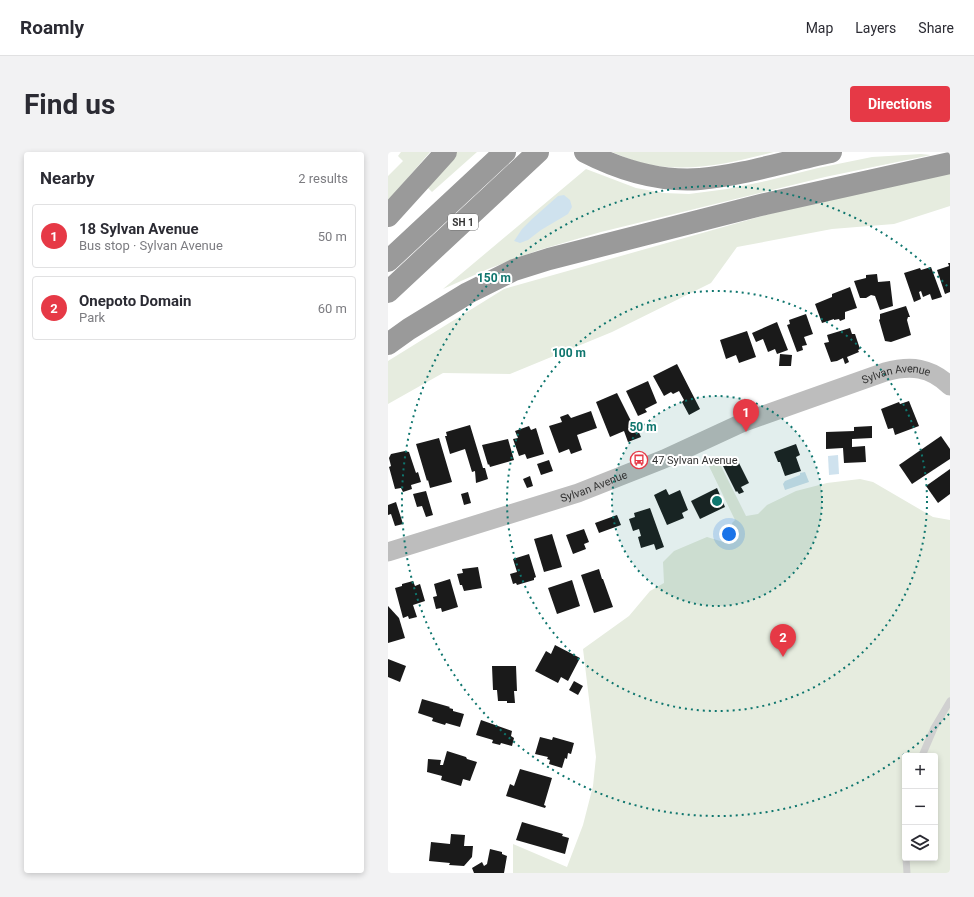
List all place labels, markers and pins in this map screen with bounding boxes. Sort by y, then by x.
pin: 1 [733,399,759,432]
bus stop icon: 47 Sylvan Avenue [629,450,649,470]
place label: 47 Sylvan Avenue [652,454,738,467]
centre of rings [710,494,724,508]
pin: 2 [770,624,796,657]

